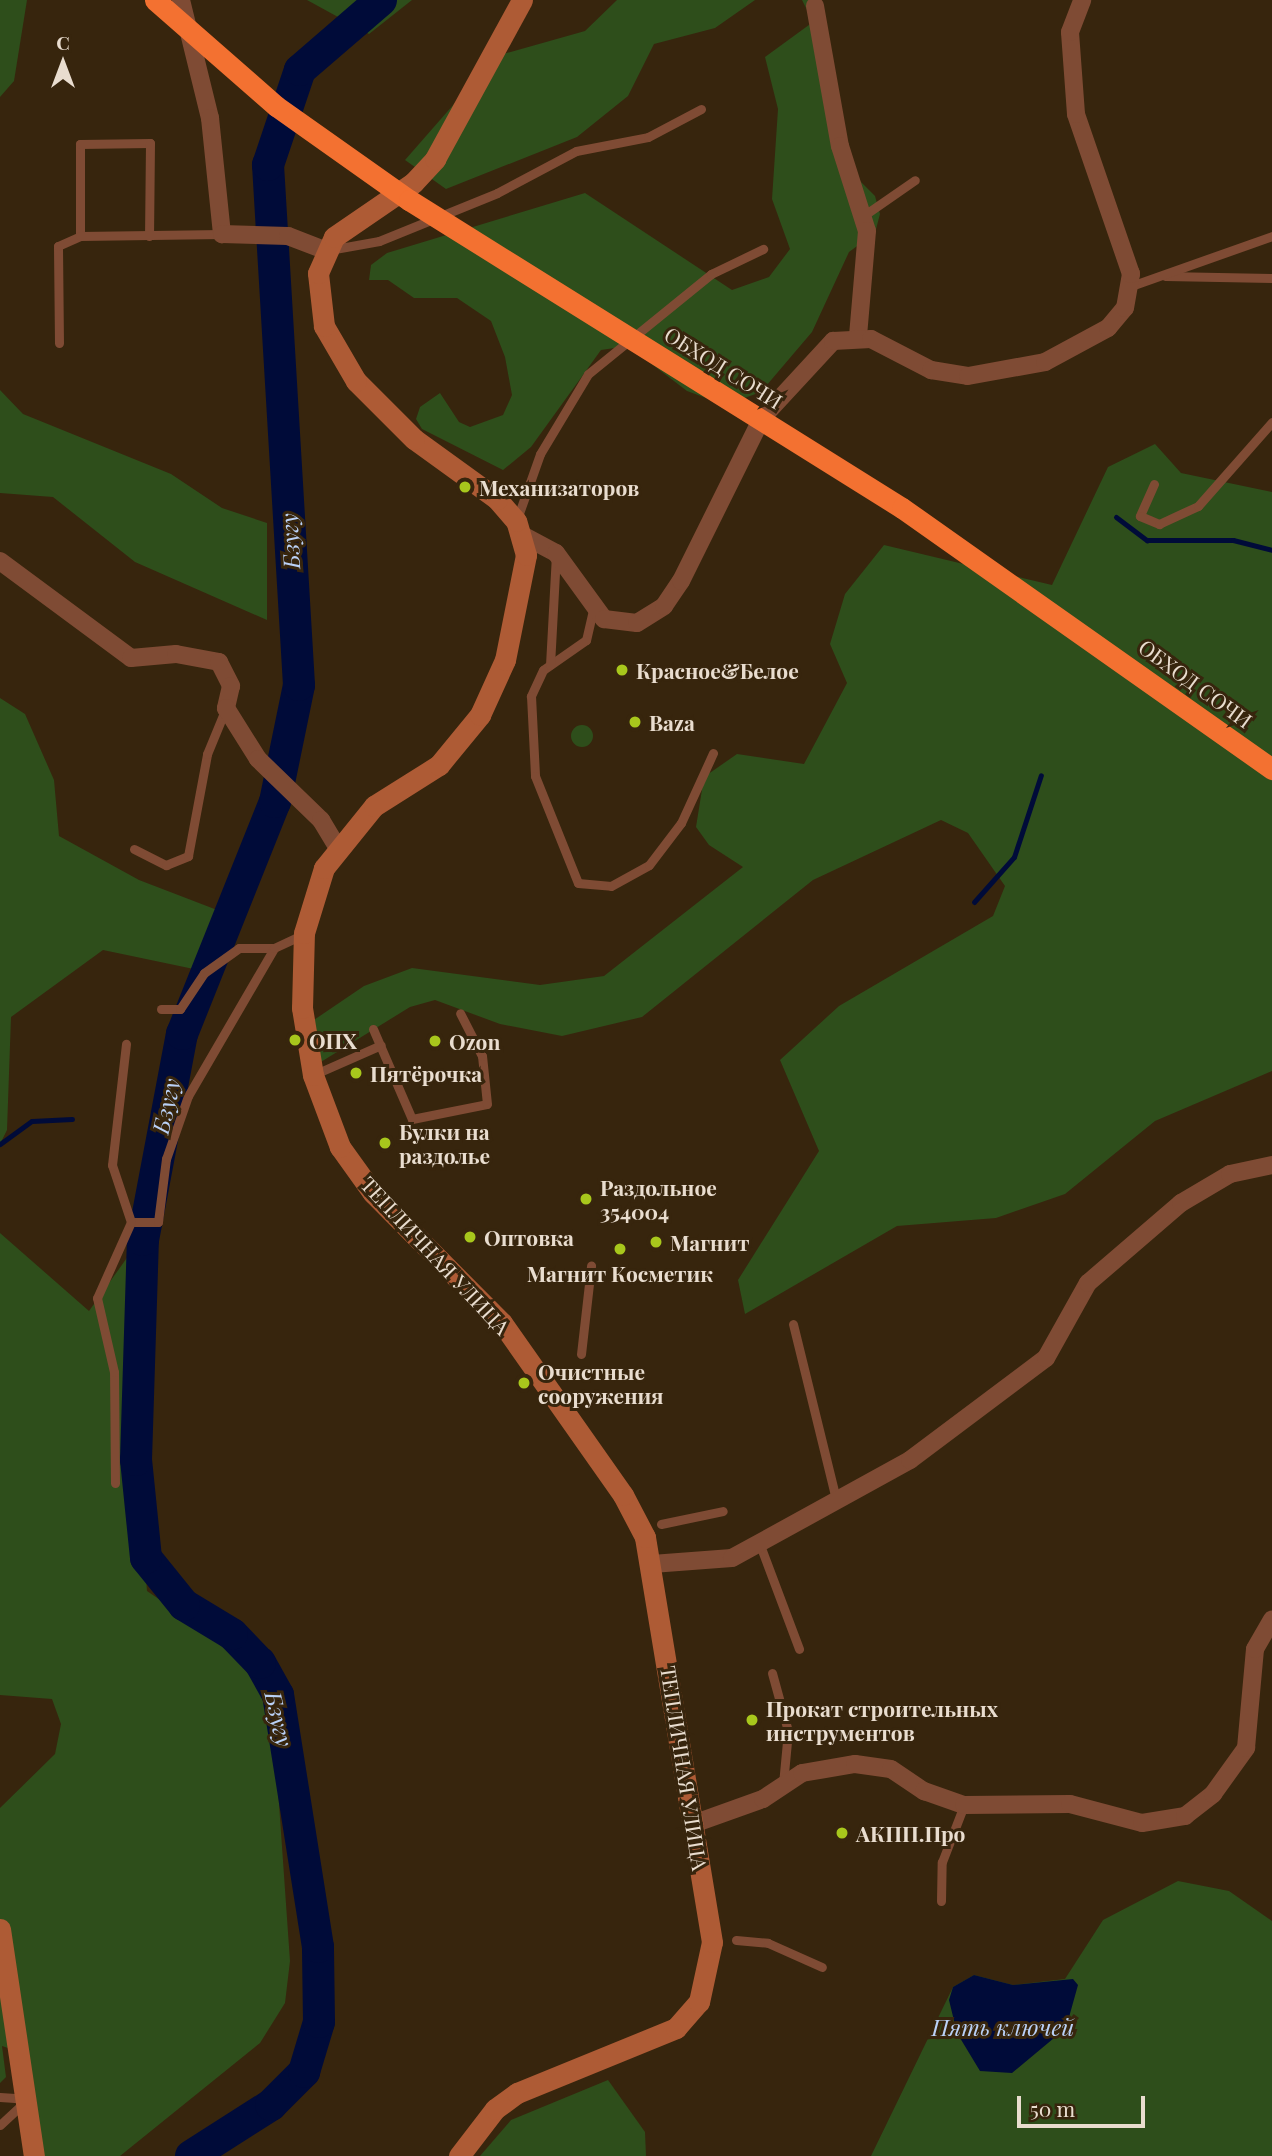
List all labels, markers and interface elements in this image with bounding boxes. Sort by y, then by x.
north arrow [28,28,98,98]
text: С [56,29,70,55]
street label: ОБХОД СОЧИ [660,321,788,413]
place label: Механизаторов [479,474,639,500]
marker: Механизаторов [457,479,473,495]
water label: Бзугу [275,512,305,570]
street label: ОБХОД СОЧИ [1134,633,1258,733]
place label: Красное&Белое [636,657,799,683]
marker: Красное&Белое [614,662,630,678]
place label: Baza [649,709,695,735]
marker: Baza [627,714,643,730]
place label: ОПХ [309,1027,357,1053]
place label: Ozon [449,1028,500,1054]
marker: ОПХ [287,1032,303,1048]
marker: Ozon [427,1033,443,1049]
place label: Пятёрочка [370,1060,482,1086]
marker: Пятёрочка [348,1065,364,1081]
water label: Бзугу [146,1076,186,1136]
place label: Булки на раздолье [399,1118,490,1168]
marker: Булки на раздолье [377,1135,393,1151]
street label: ТЕПЛИЧНАЯ УЛИЦА [356,1171,516,1339]
place label: Раздольное 354004 [600,1174,717,1224]
marker: Раздольное 354004 [578,1191,594,1207]
place label: Оптовка [484,1224,574,1250]
marker: Оптовка [462,1229,478,1245]
place label: Магнит [670,1229,749,1255]
marker: Магнит [648,1234,664,1250]
marker: Магнит Косметик [612,1241,628,1257]
place label: Магнит Косметик [527,1260,713,1286]
place label: Очистные сооружения [538,1358,663,1408]
marker: Очистные сооружения [516,1375,532,1391]
street label: ТЕПЛИЧНАЯ УЛИЦА [656,1664,714,1872]
water label: Бзугу [259,1689,299,1749]
place label: Прокат строительных инструментов [766,1695,998,1745]
marker: Прокат строительных инструментов [744,1712,760,1728]
place label: АКПП.Про [856,1820,965,1846]
marker: АКПП.Про [834,1825,850,1841]
water label: Пять ключей [932,2013,1074,2041]
scale bar [1020,2082,1148,2126]
text: 50 m [1030,2094,1075,2122]

